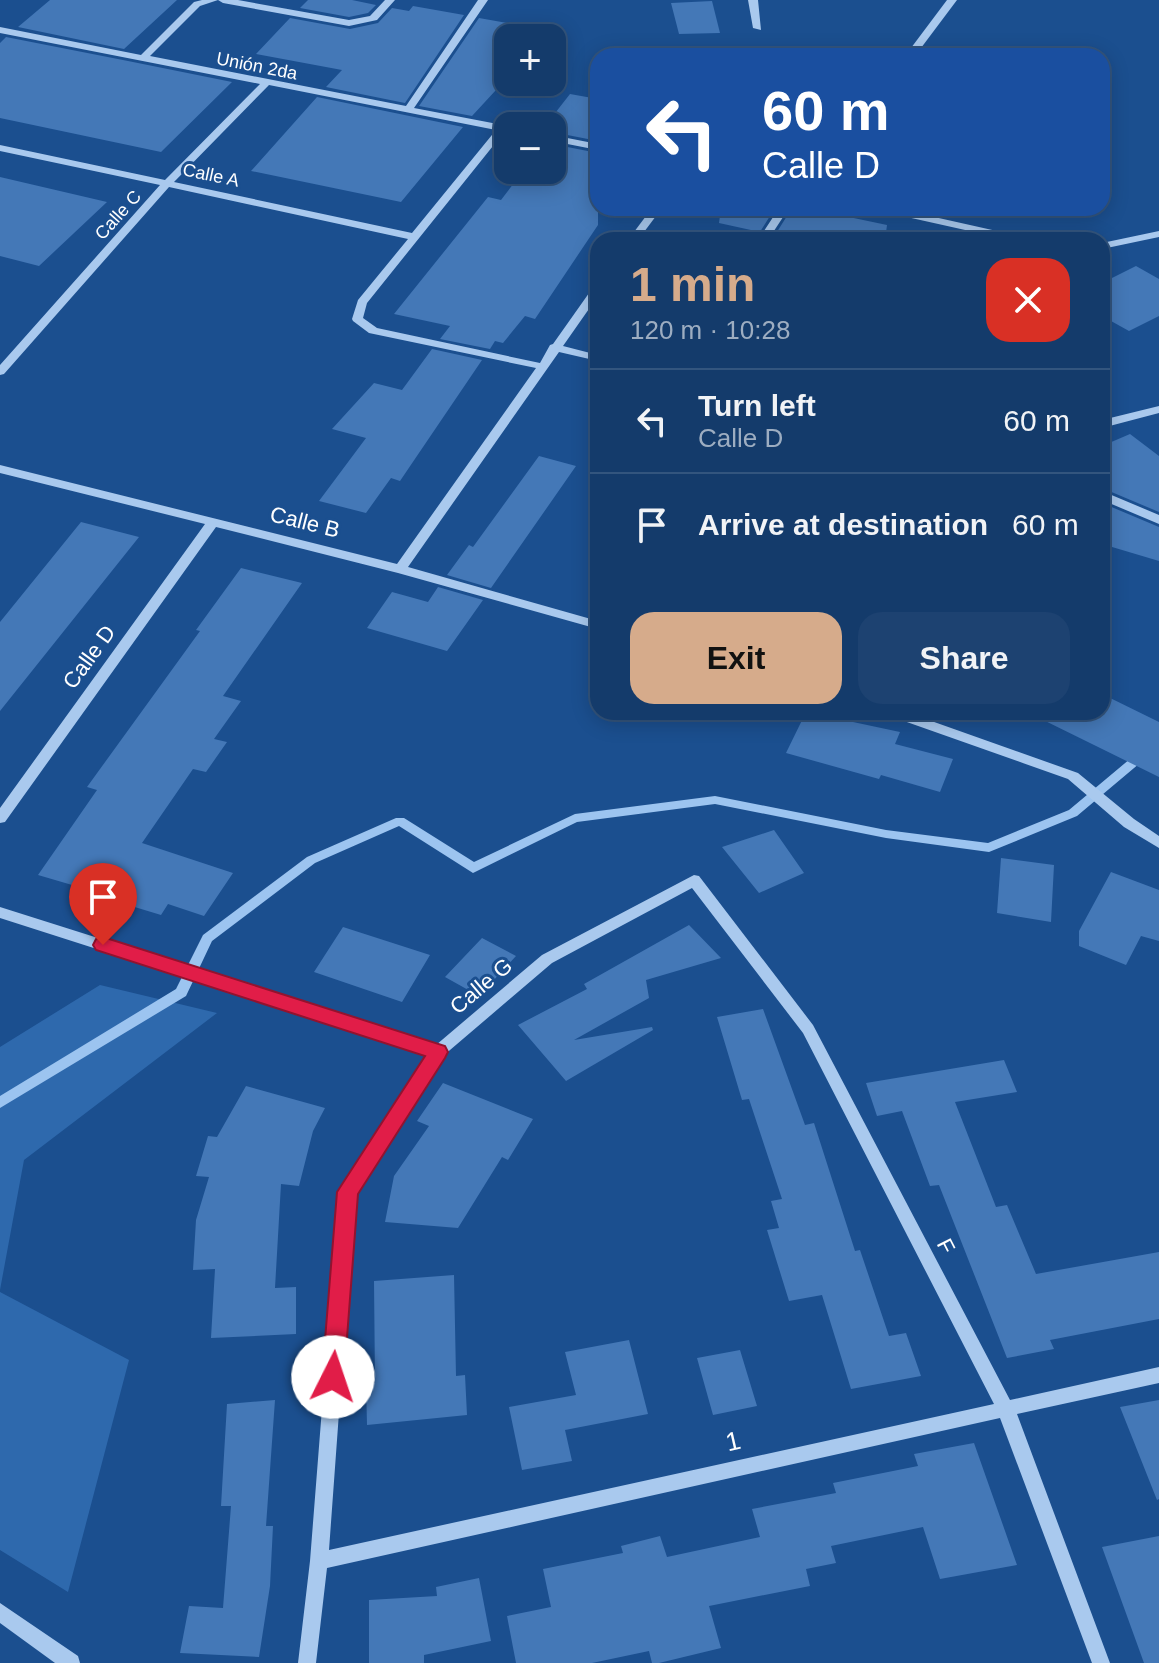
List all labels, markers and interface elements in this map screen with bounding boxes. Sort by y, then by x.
map controls [494,24,566,184]
button: + [494,24,566,96]
street label: Unión 2da [215,48,300,84]
text: 60 m [762,79,890,142]
icon: left [630,80,734,184]
button: − [494,112,566,184]
text: Calle D [762,145,880,186]
street label: Calle A [181,159,241,191]
street label: Calle C [91,186,145,244]
text: 1 min [630,258,755,311]
button: close [986,258,1070,342]
text: 120 m · 10:28 [630,315,790,345]
text: Turn left [698,389,816,422]
icon: left [630,399,674,443]
text: 60 m [1003,404,1070,437]
text: Calle D [698,423,783,453]
street label: Calle B [268,501,342,543]
icon: arrive [630,503,674,547]
text: Arrive at destination [698,508,988,541]
text: 60 m [1012,508,1079,541]
button: Exit [630,612,842,704]
button: Share [858,612,1070,704]
street label: Calle D [58,620,120,694]
pin [69,863,137,945]
icon: arrive [81,875,125,919]
street label: Calle G [445,953,517,1019]
street label: F [932,1234,960,1258]
position arrow [291,1335,375,1419]
street label: 1 [723,1425,743,1457]

